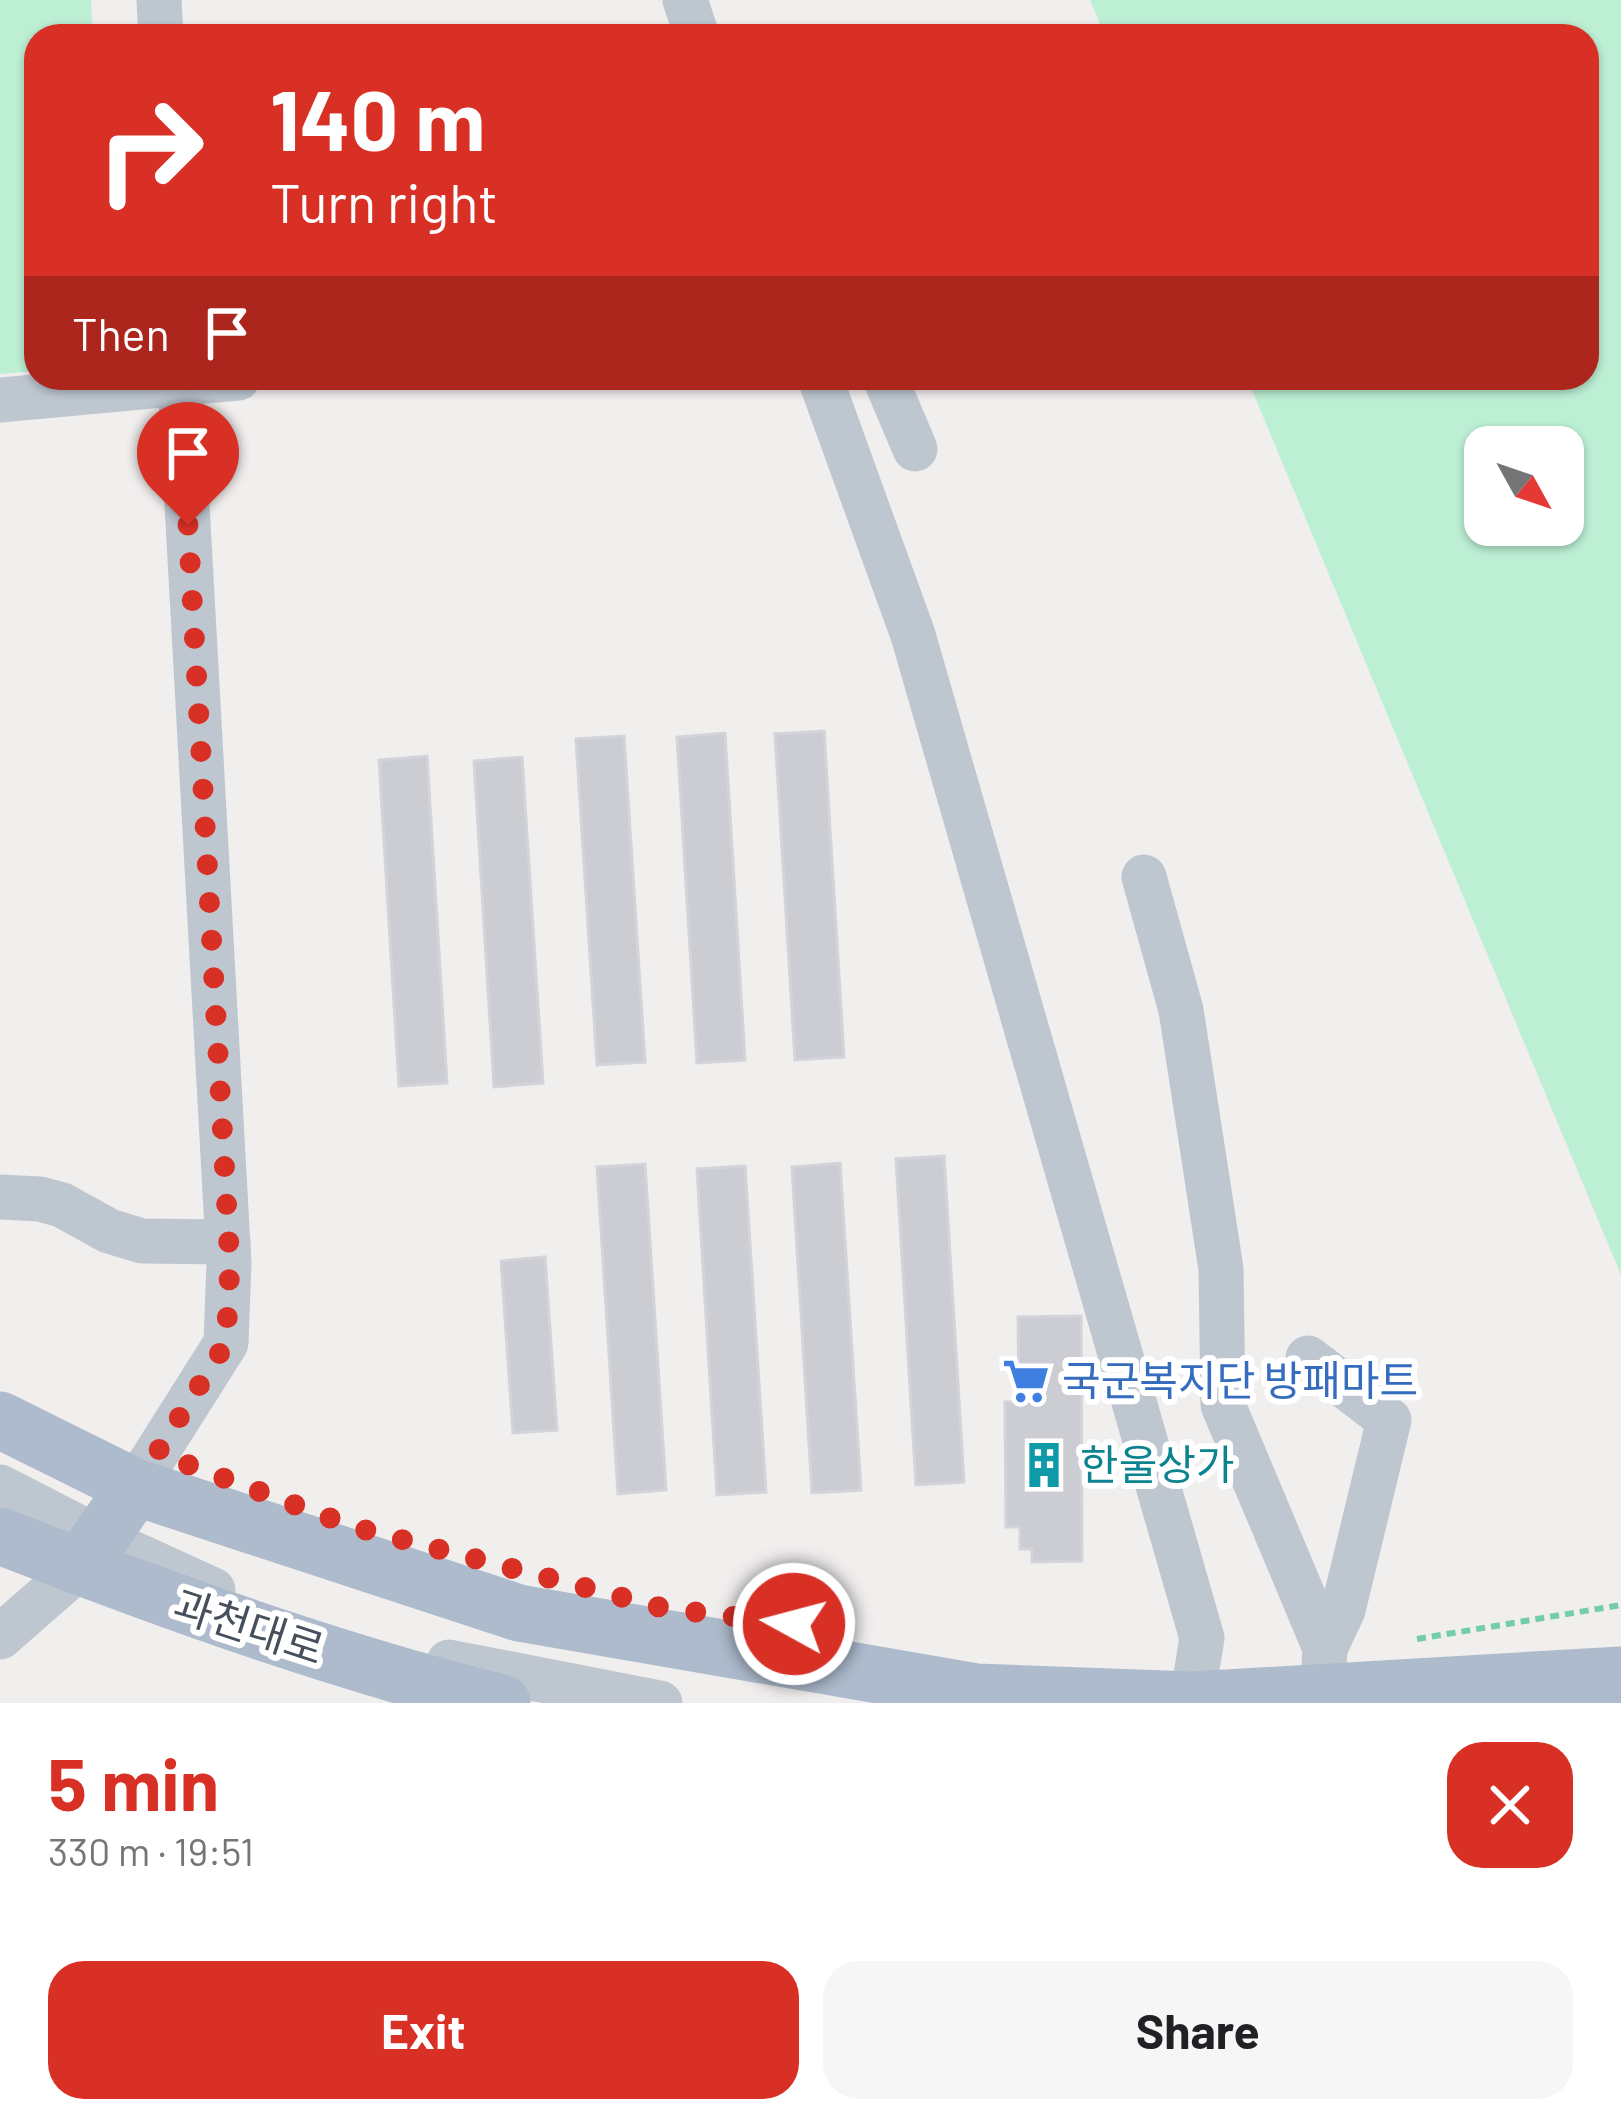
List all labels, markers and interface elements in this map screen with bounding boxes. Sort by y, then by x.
text: 140 m [270,67,485,168]
icon: right [72,72,228,228]
text: Turn right [270,169,498,234]
icon: arrive [194,300,260,366]
text: Then [72,306,170,360]
pin [137,402,239,525]
icon: arrive [155,420,221,486]
north arrow [1464,426,1584,546]
map controls [1464,426,1584,546]
place label: 국군복지단 방패마트 [1062,1354,1418,1404]
supermarket icon: 국군복지단 방패마트 [1001,1356,1051,1406]
place label: 한울상가 [1080,1438,1235,1488]
building icon: 한울상가 [1019,1440,1069,1490]
position arrow [731,1561,857,1687]
street label: 과천대로 [168,1577,331,1673]
text: 5 min [48,1739,219,1825]
button: close [1447,1742,1573,1868]
text: 330 m · 19:51 [48,1827,254,1874]
button: Exit [48,1961,799,2099]
button: Share [823,1961,1573,2099]

